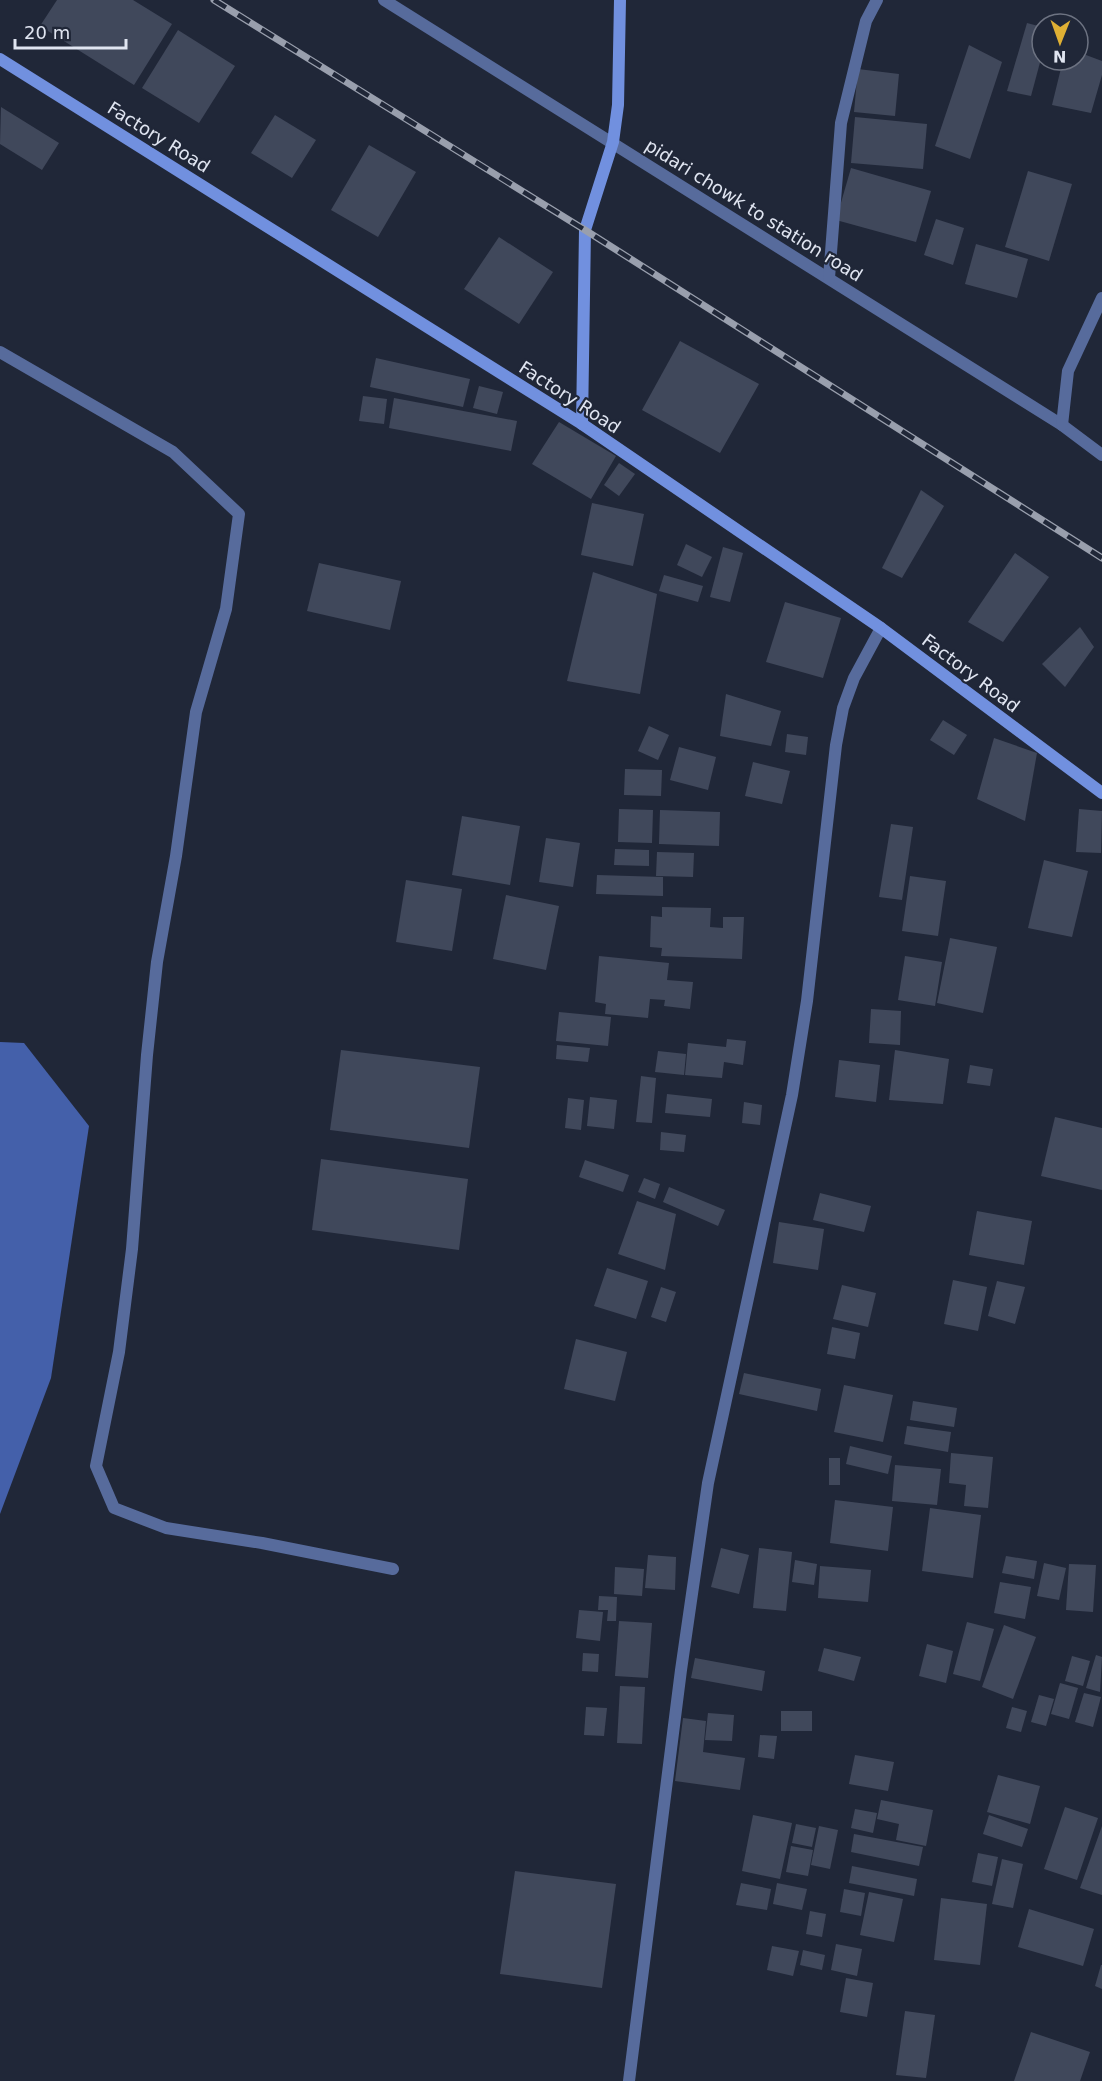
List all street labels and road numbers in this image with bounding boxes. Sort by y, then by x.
street label: Factory Road [104,97,214,177]
street label: pidari chowk to station road [642,134,866,286]
street label: Factory Road [515,356,625,438]
street label: Factory Road [918,630,1024,716]

